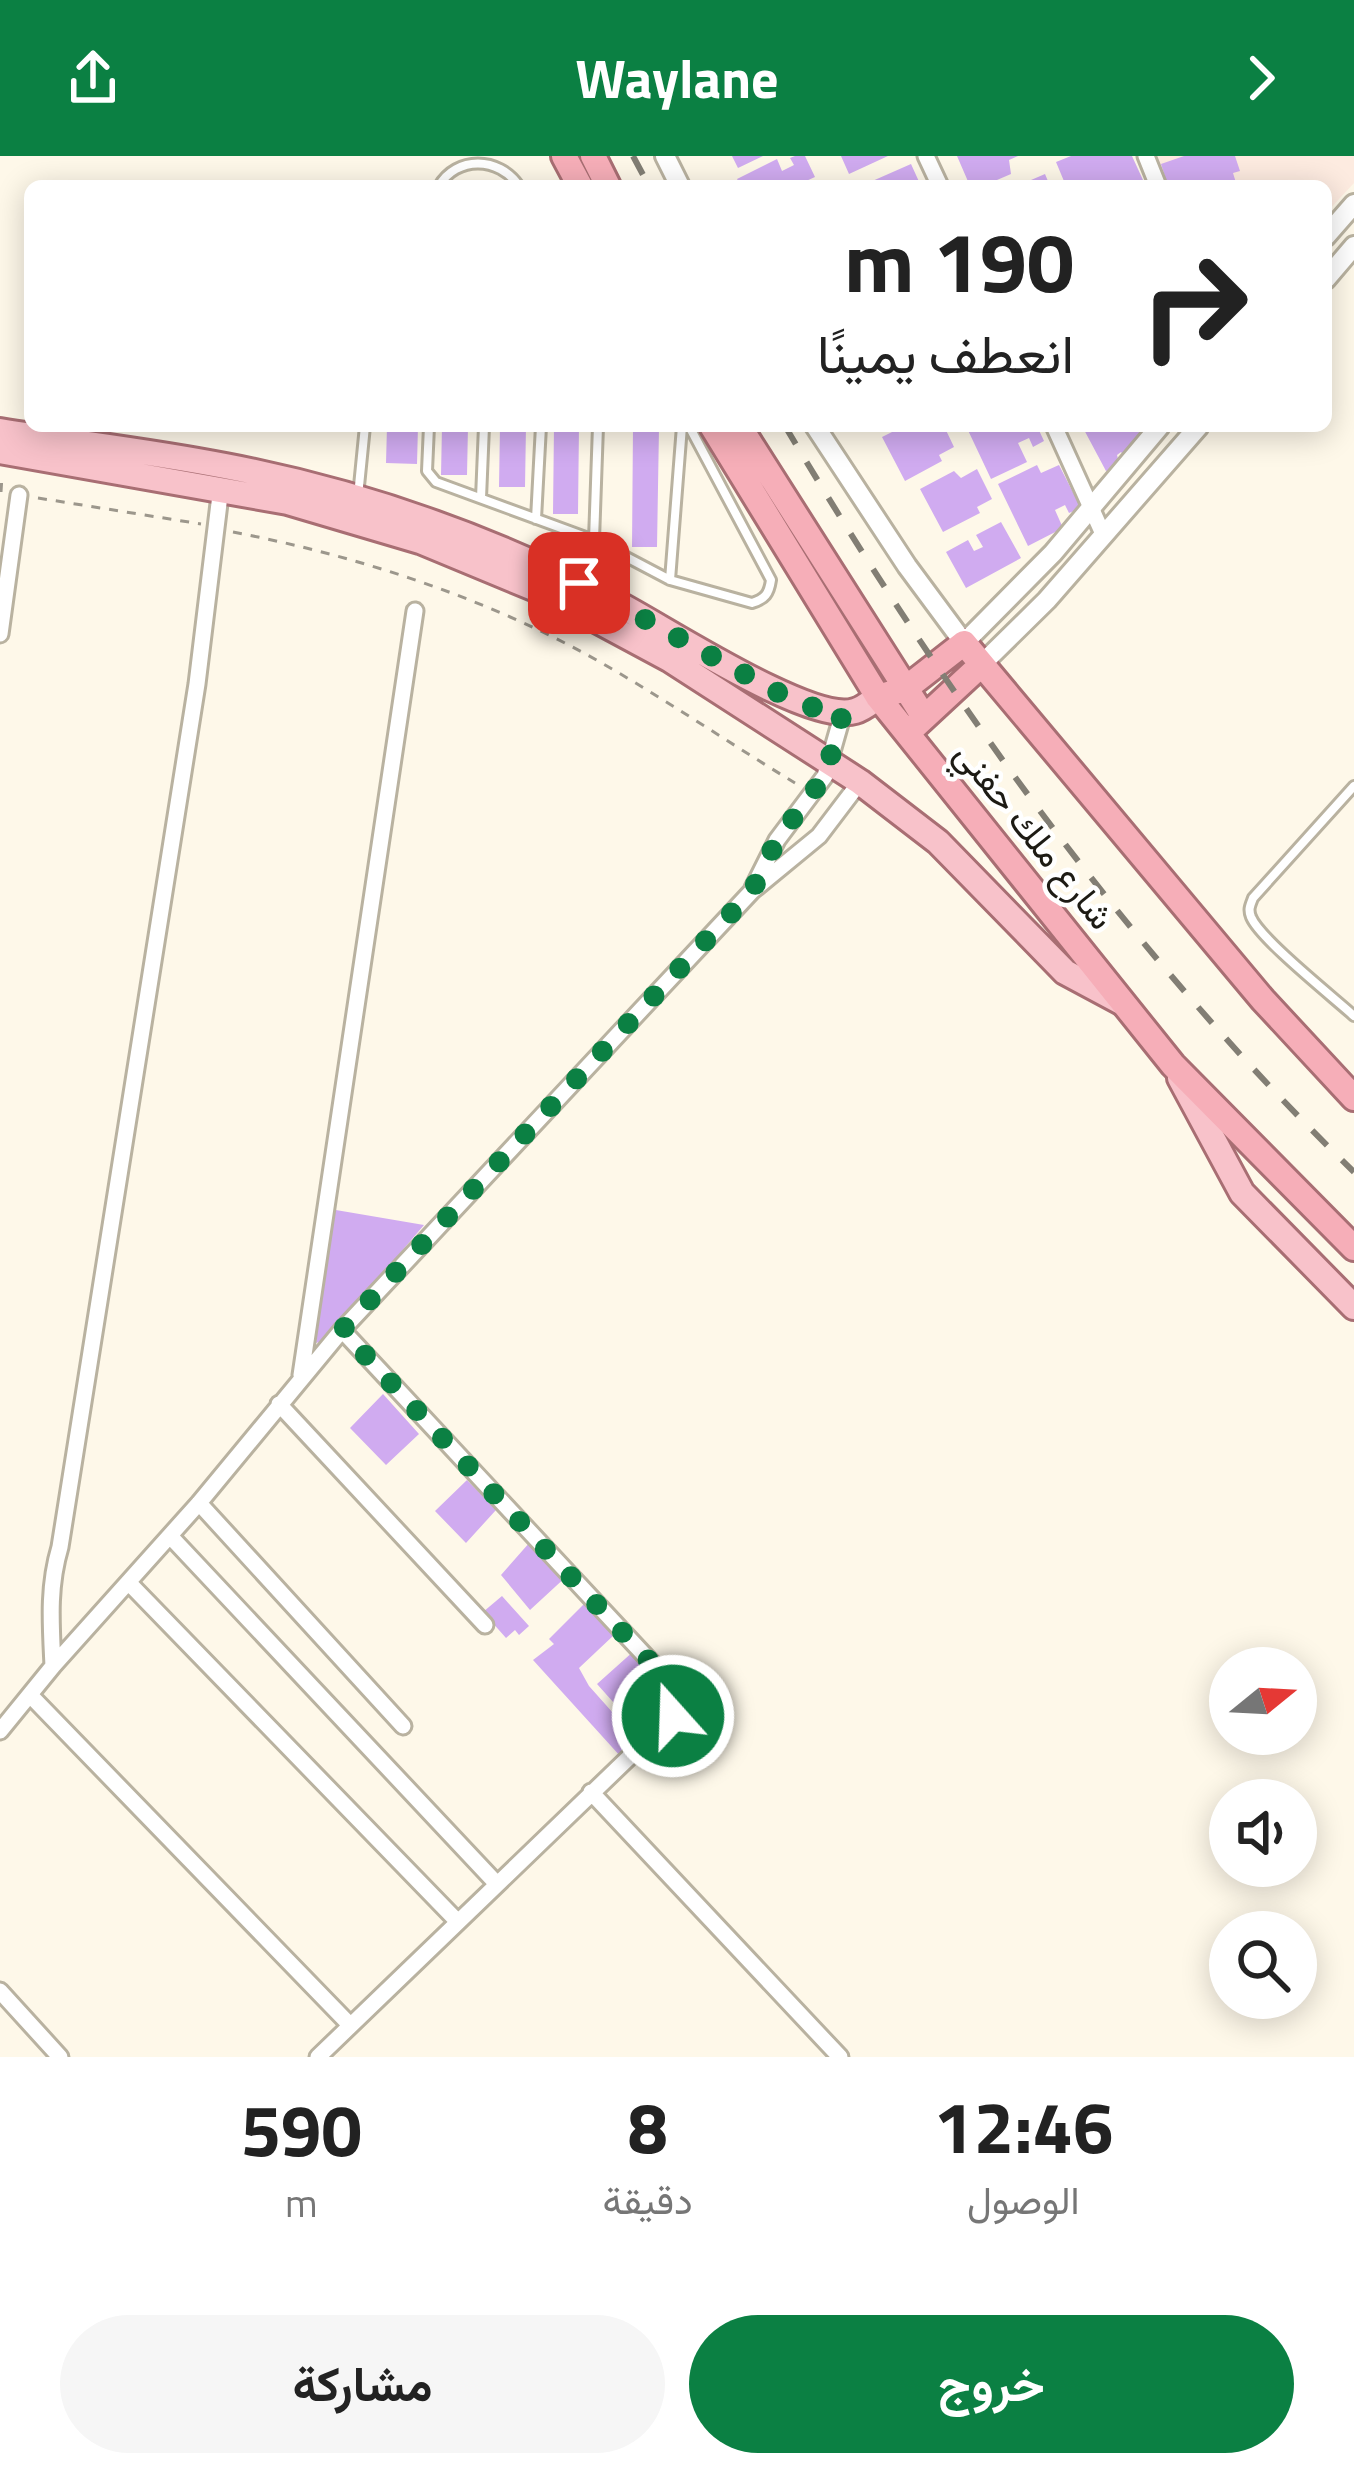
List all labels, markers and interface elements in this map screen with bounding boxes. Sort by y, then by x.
text: Waylane [575,37,779,119]
icon: share [60,45,126,111]
icon: forward [1228,45,1294,111]
text: 190 m [844,197,1074,325]
icon: right [1116,228,1272,384]
text: انعطف يمينًا [817,312,1074,394]
pin [528,532,630,634]
icon: arrive [546,550,612,616]
street label: شارع ملك حفني [940,728,1129,943]
north arrow [1209,1647,1317,1755]
map controls [1209,1647,1317,2019]
position arrow [610,1653,736,1779]
button: sound [1209,1779,1317,1887]
button: search [1209,1911,1317,2019]
text: 8 [627,2071,668,2181]
text: 12:46 [934,2071,1113,2181]
text: 590 [241,2074,362,2184]
text: دقيقة [603,2170,693,2229]
text: الوصول [967,2170,1080,2229]
text: m [285,2173,318,2232]
button: مشاركة [60,2315,665,2453]
button: خروج [689,2315,1294,2453]

